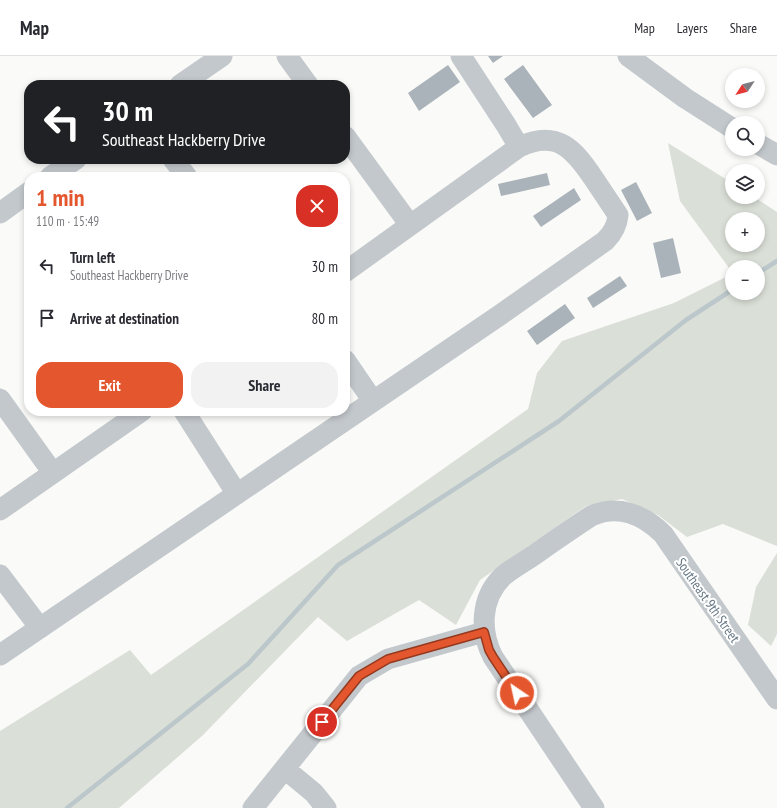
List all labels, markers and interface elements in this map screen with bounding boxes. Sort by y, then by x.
text: Map [20,16,49,40]
text: Map [634,19,655,37]
text: Layers [677,19,708,37]
text: Share [730,19,757,37]
north arrow [725,68,765,108]
map controls [725,68,765,300]
text: 30 m [102,92,153,129]
icon: left [36,96,88,148]
button: search [725,116,765,156]
text: Southeast Hackberry Drive [102,128,266,151]
button: layers [725,164,765,204]
text: 1 min [36,182,84,213]
button: close [296,185,338,227]
button: + [725,212,765,252]
text: 110 m · 15:49 [36,213,99,230]
text: Turn left [70,248,115,267]
icon: left [36,255,58,277]
text: 30 m [312,257,338,276]
button: − [725,260,765,300]
text: Southeast Hackberry Drive [70,267,188,284]
icon: arrive [36,307,58,329]
text: Arrive at destination [70,309,179,328]
text: 80 m [312,309,338,328]
button: Exit [36,362,183,408]
button: Share [191,362,338,408]
street label: Southeast 9th Street [672,554,744,646]
position arrow [496,672,538,714]
pin [305,705,339,739]
icon: arrive [311,711,333,733]

